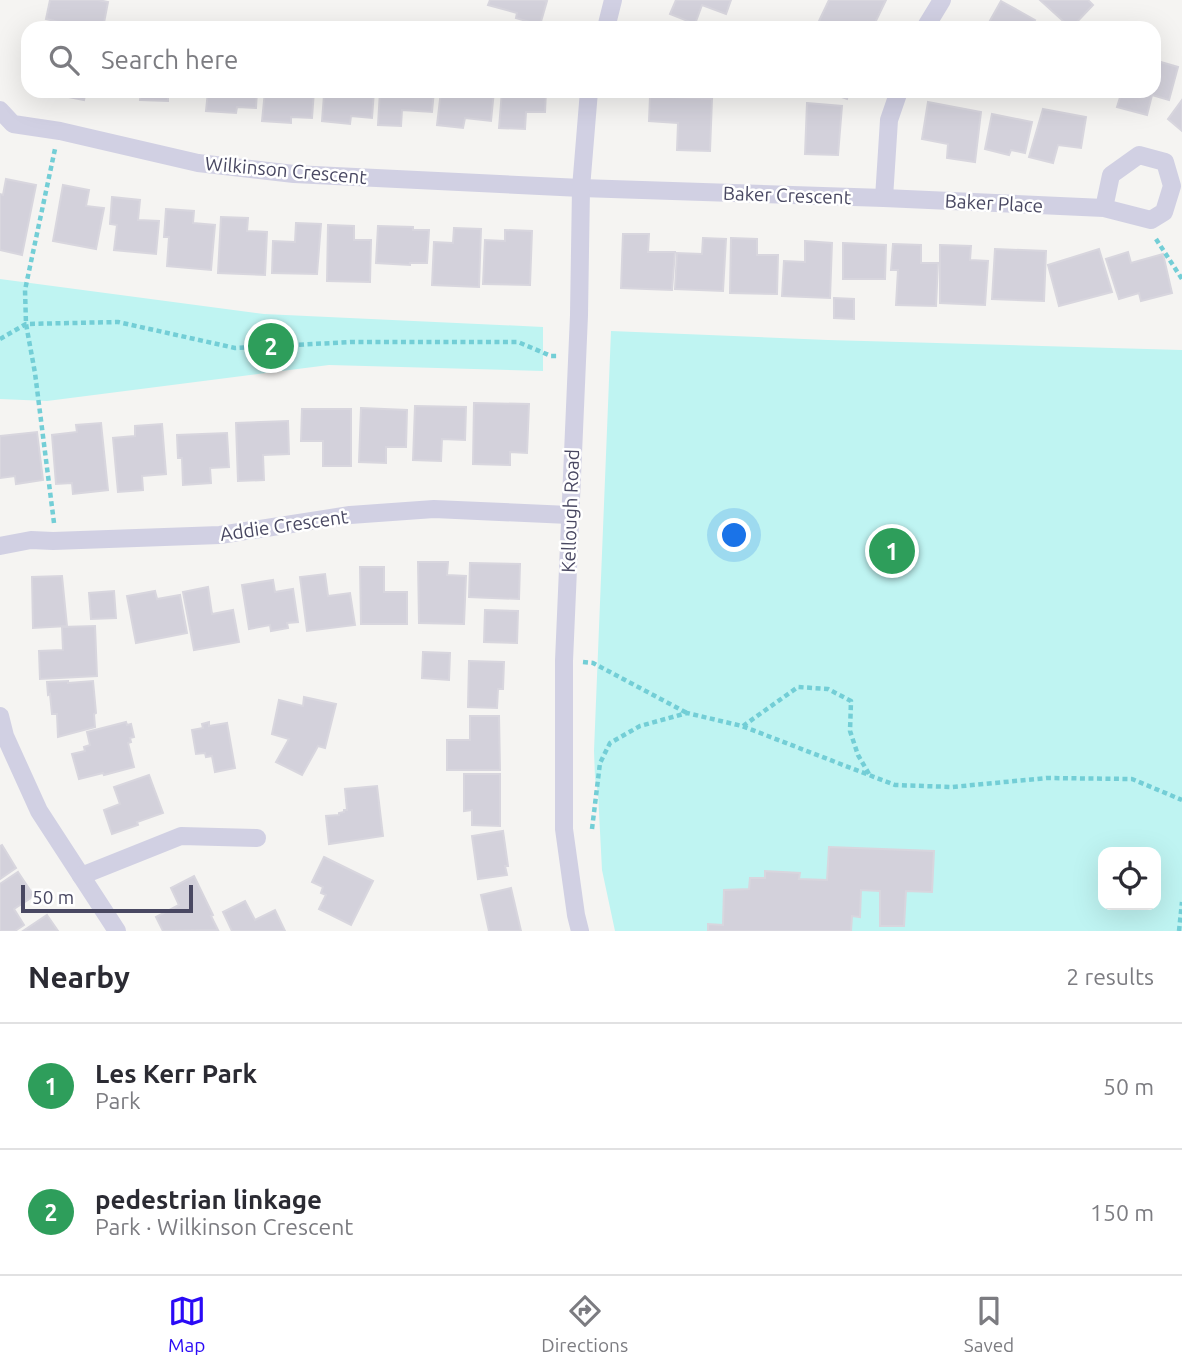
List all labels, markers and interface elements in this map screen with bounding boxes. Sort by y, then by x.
search box [21,21,1161,98]
icon: search [45,41,83,79]
text: Search here [101,45,238,74]
street label: Wilkinson Crescent [204,152,368,188]
street label: Baker Crescent [723,182,852,208]
street label: Baker Place [944,189,1044,217]
pin: 2 [248,320,294,372]
street label: Kellough Road [557,449,583,573]
street label: Addie Crescent [219,505,350,545]
your location [717,518,751,552]
pin: 1 [869,525,915,577]
map controls [1098,847,1161,910]
button: locate [1098,847,1161,910]
scale bar [21,882,192,914]
text: 50 m [32,886,74,908]
text: Nearby [28,960,130,994]
text: 2 results [1066,964,1154,989]
text: Les Kerr Park [95,1059,257,1088]
text: 1 [45,1074,57,1099]
text: 50 m [1103,1074,1154,1099]
text: Park [95,1088,141,1113]
text: pedestrian linkage [95,1185,322,1214]
text: 2 [45,1200,57,1225]
text: 150 m [1090,1200,1154,1225]
text: Park · Wilkinson Crescent [95,1214,353,1239]
tab: Map [168,1292,206,1356]
tab: Directions [541,1292,628,1356]
tab: Saved [964,1292,1014,1356]

